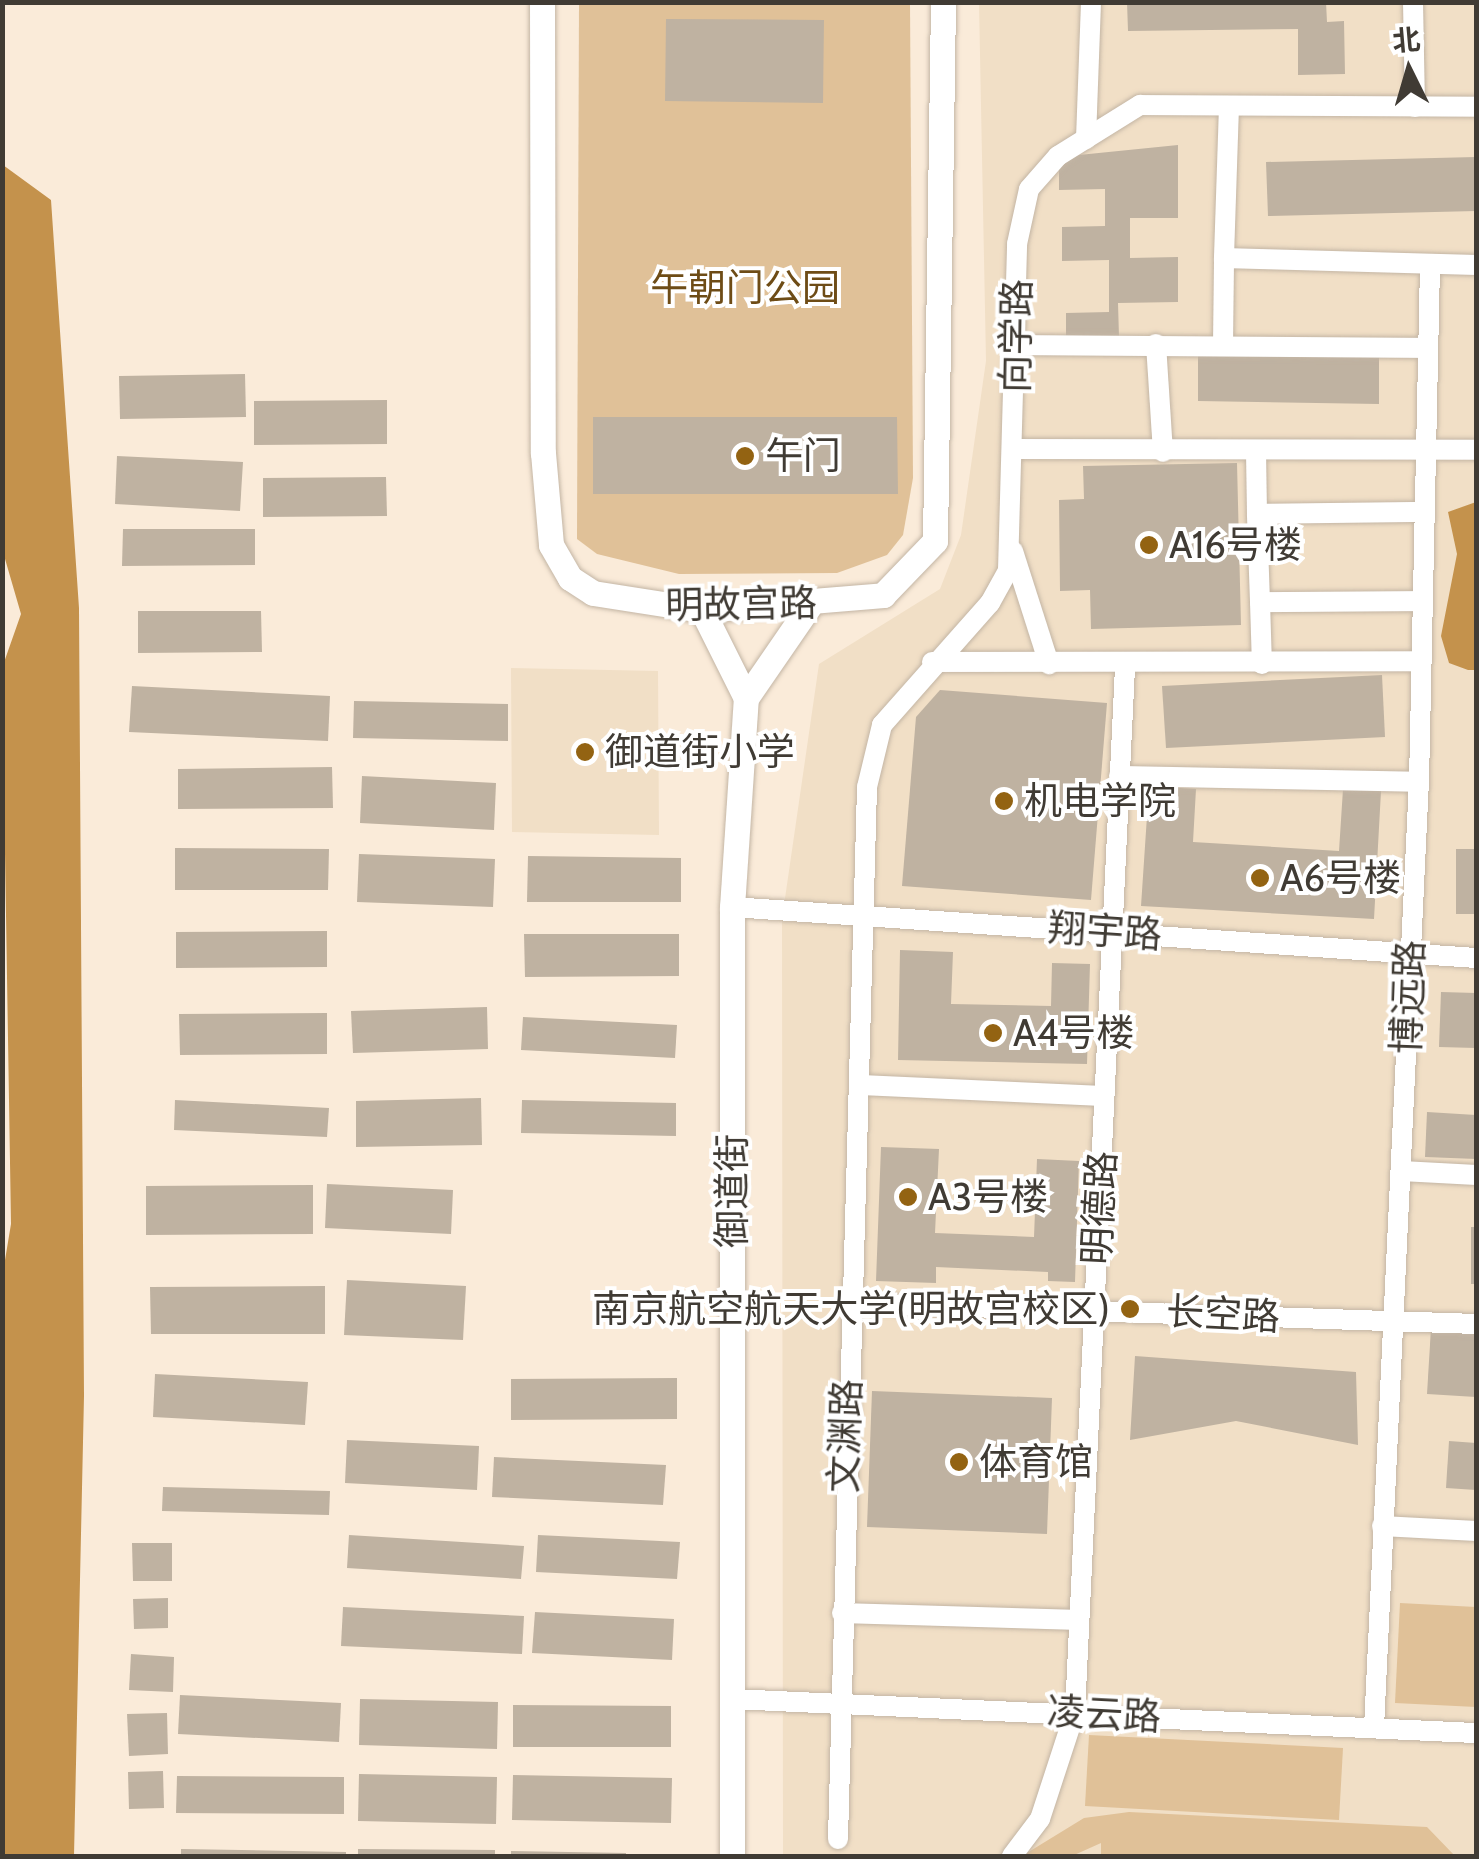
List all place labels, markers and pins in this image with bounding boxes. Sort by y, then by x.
place label: 午门 [765,433,841,479]
marker: 午门 [734,445,756,467]
place label: A16号楼 [1169,522,1302,568]
marker: A16号楼 [1138,534,1160,556]
place label: 御道街小学 [605,729,795,775]
marker: 御道街小学 [574,741,596,763]
place label: 机电学院 [1024,778,1176,824]
marker: 机电学院 [993,790,1015,812]
place label: A6号楼 [1280,855,1401,901]
marker: A6号楼 [1249,867,1271,889]
place label: A4号楼 [1013,1010,1134,1056]
marker: A4号楼 [982,1022,1004,1044]
place label: A3号楼 [928,1174,1048,1220]
marker: A3号楼 [897,1186,919,1208]
place label: 南京航空航天大学(明故宫校区) [592,1286,1110,1332]
marker: 南京航空航天大学(明故宫校区) [1119,1298,1141,1320]
place label: 体育馆 [979,1439,1093,1485]
marker: 体育馆 [948,1451,970,1473]

